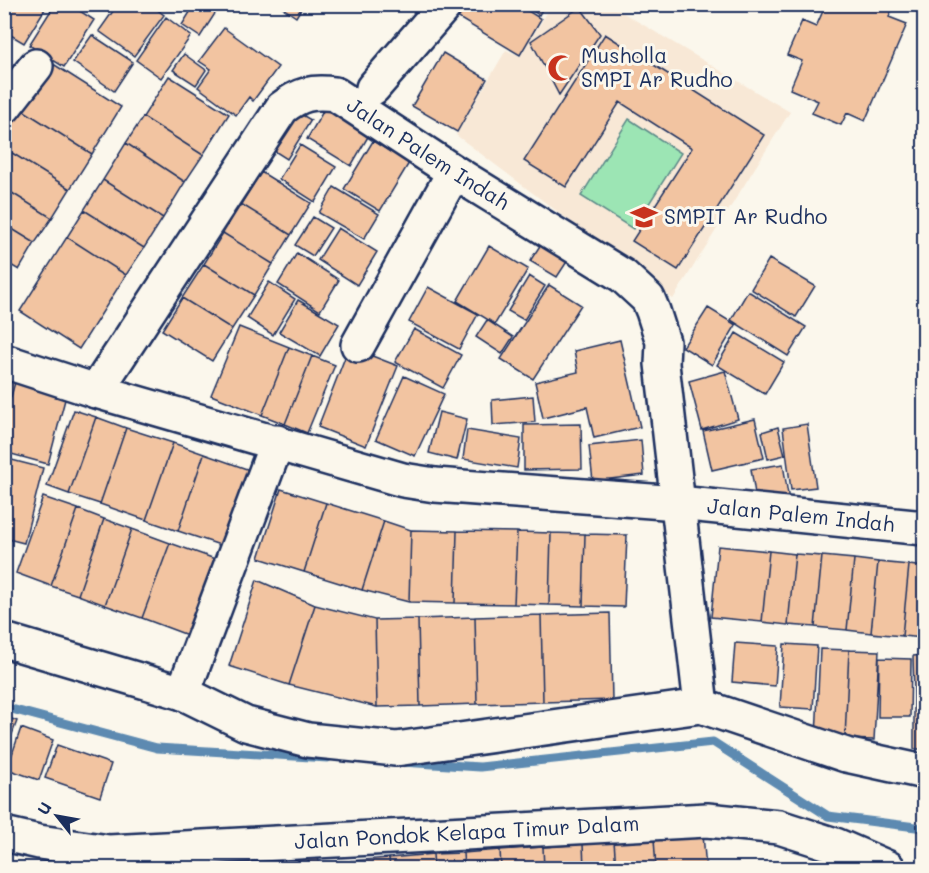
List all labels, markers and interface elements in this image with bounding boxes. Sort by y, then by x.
place label: Musholla SMPI Ar Rudho [581,41,733,92]
mosque icon: Musholla SMPI Ar Rudho [546,53,576,83]
street label: Jalan Palem Indah [342,90,515,215]
school or university icon: SMPIT Ar Rudho [629,202,659,232]
place label: SMPIT Ar Rudho [664,202,827,229]
street label: Jalan Palem Indah [706,491,896,537]
north arrow [27,786,87,846]
text: U [32,798,56,818]
street label: Jalan Pondok Kelapa Timur Dalam [294,809,640,854]

